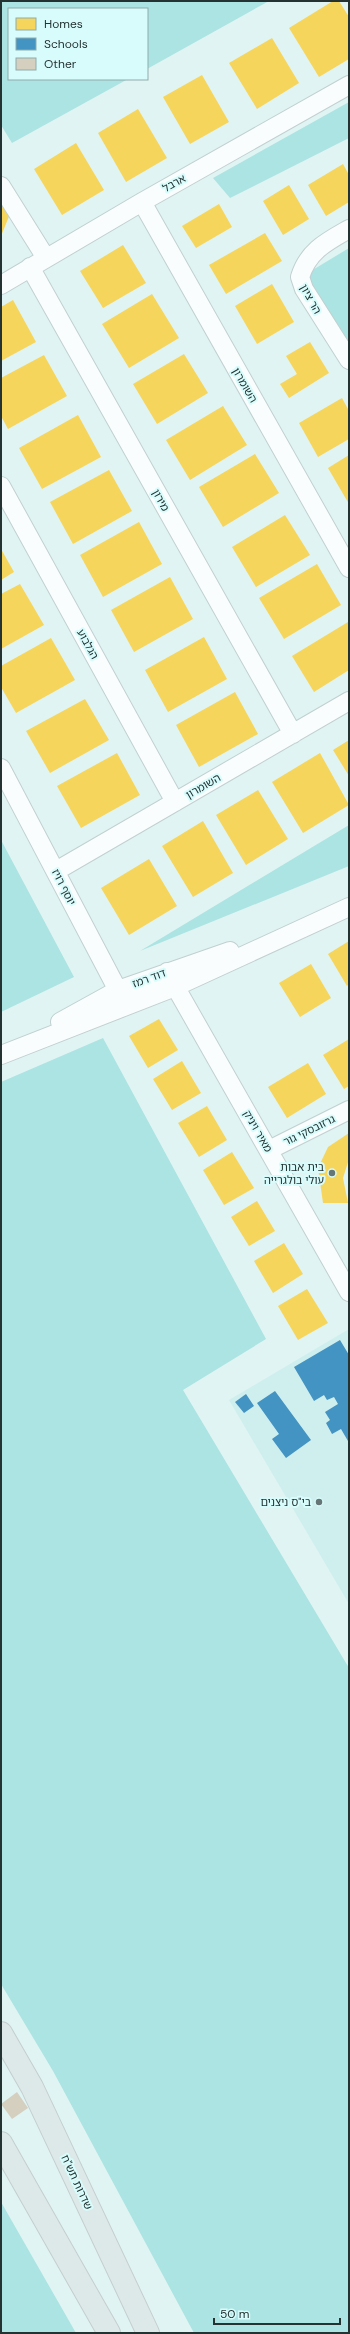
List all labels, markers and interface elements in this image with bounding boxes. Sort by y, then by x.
legend [8,8,148,80]
text: Homes [44,16,83,32]
text: Schools [44,36,88,52]
text: Other [44,56,77,72]
street label: ארבל [160,171,188,195]
street label: הר ציון [297,282,325,316]
street label: השומרון [229,365,261,405]
street label: מירון [149,487,173,513]
street label: הגלבוע [74,626,102,662]
street label: השומרון [183,770,223,802]
street label: יוסף רויז [49,866,79,908]
street label: דוד רמז [130,965,168,991]
street label: מאיר ויניק [240,1107,276,1155]
street label: גרזובסקי גור [281,1111,337,1149]
place label: בית אבות עולי בולגרייה [264,1160,324,1187]
marker: בית אבות עולי בולגרייה [327,1168,337,1178]
place label: בי"ס ניצנים [260,1495,311,1509]
marker: בי"ס ניצנים [314,1497,324,1507]
street label: שדרות תש"ח [58,2152,96,2212]
scale bar [214,2300,340,2326]
text: 50 m [220,2306,249,2322]

